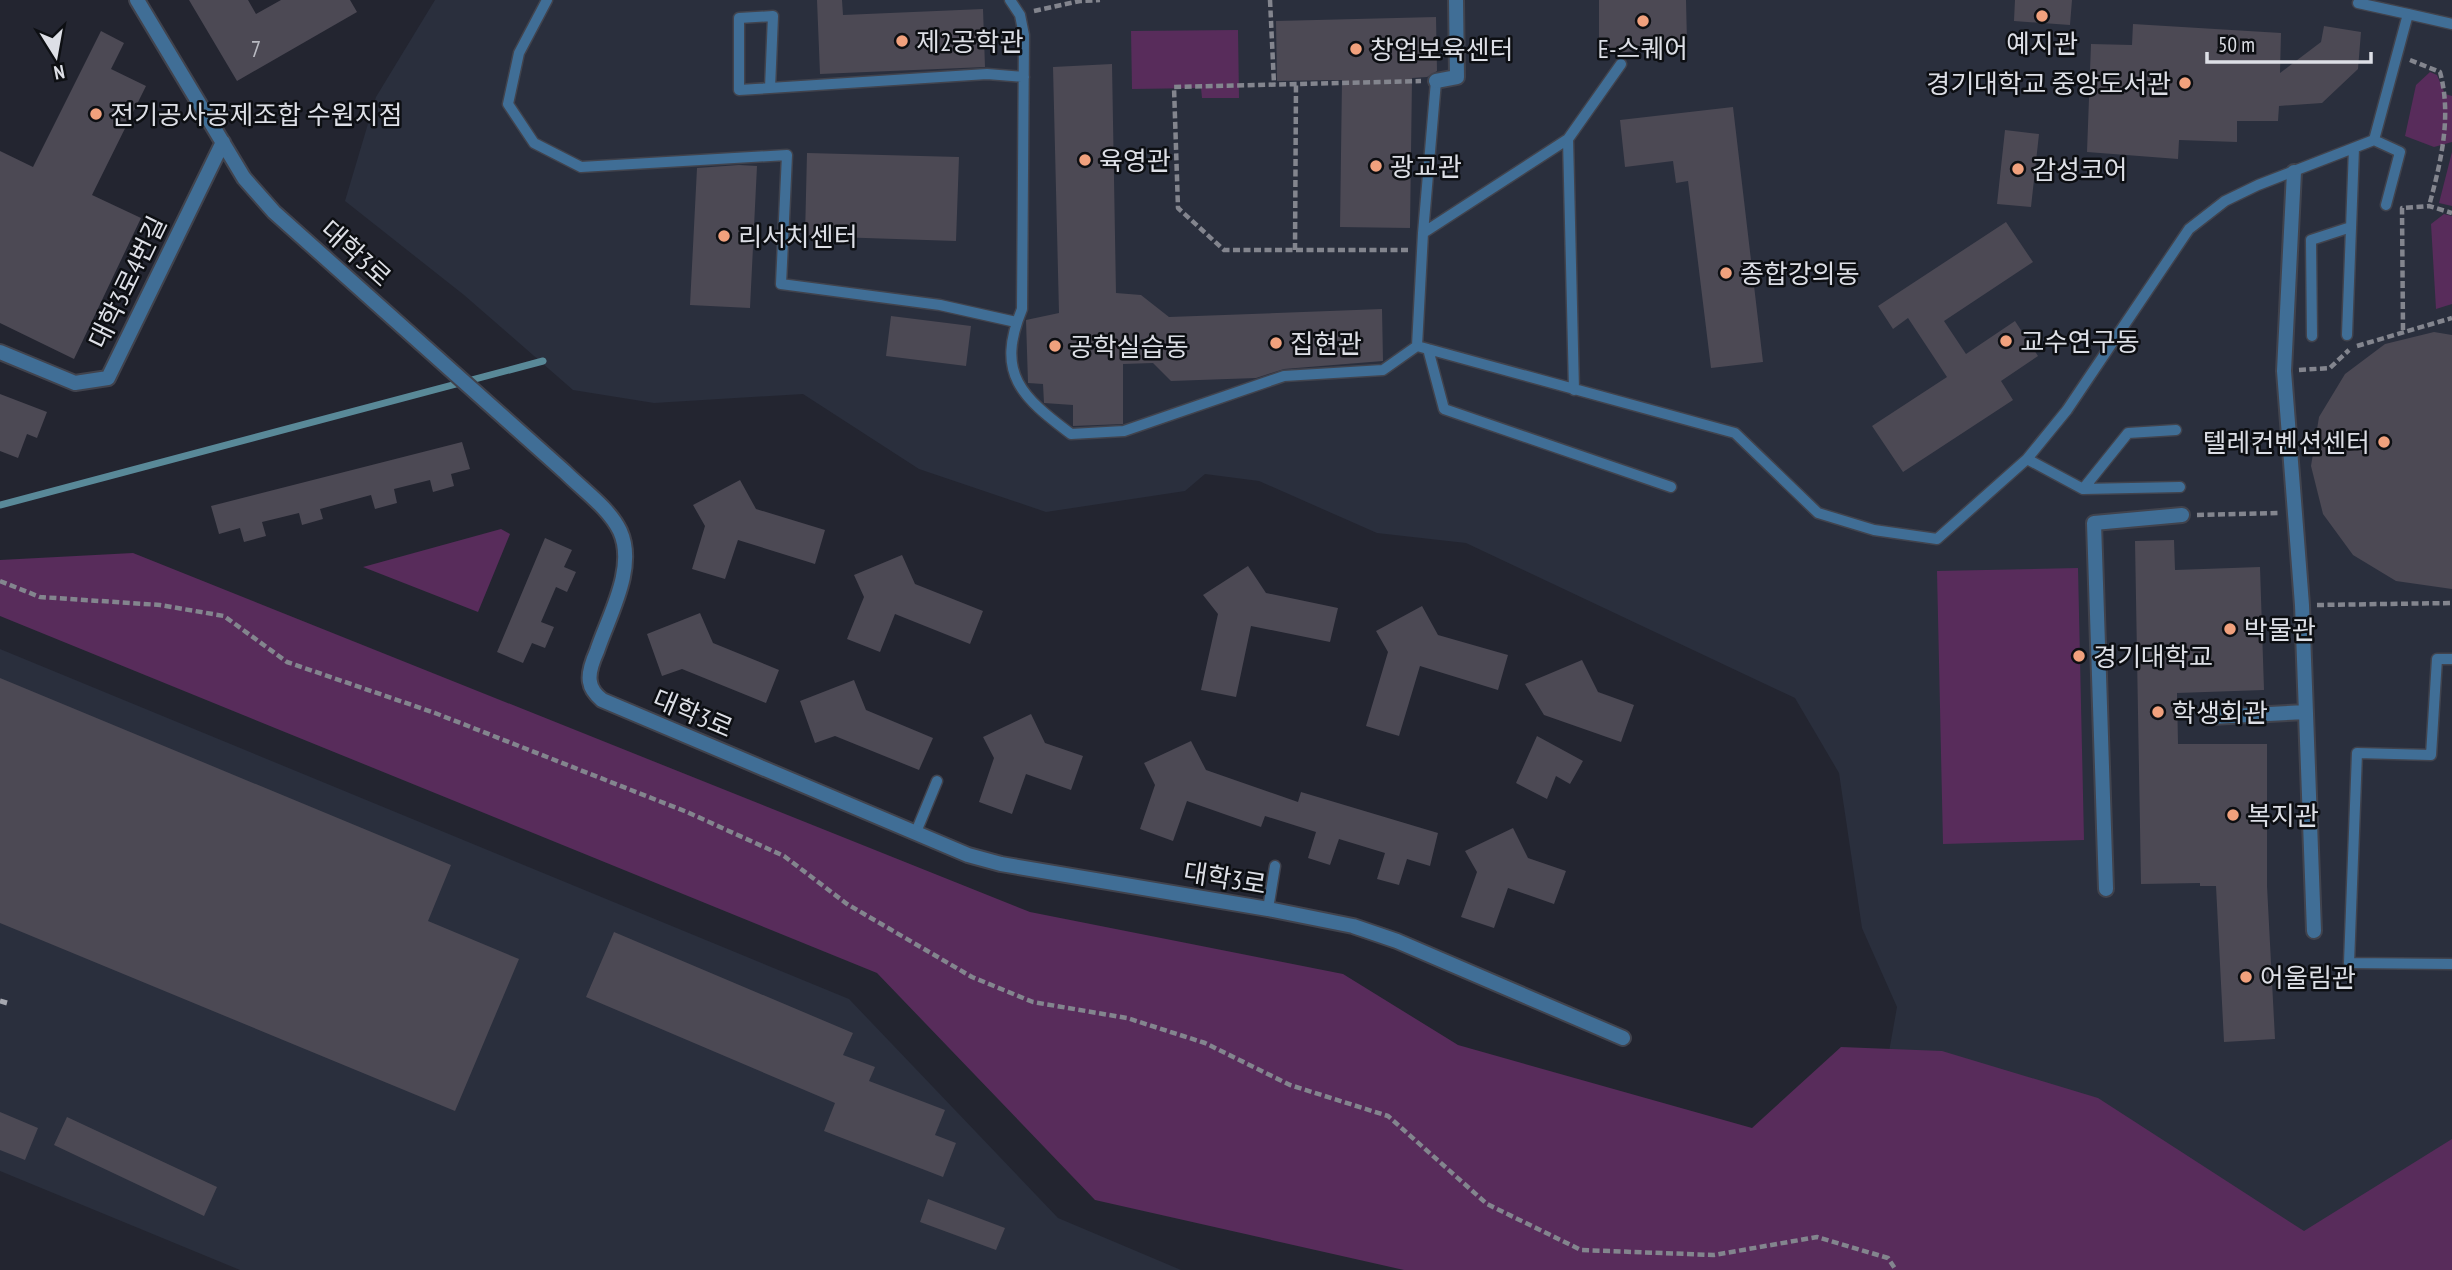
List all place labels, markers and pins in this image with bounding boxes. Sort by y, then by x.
marker: 예지관 [2034,8,2050,24]
marker: E-스퀘어 [1635,13,1651,29]
place label: 제2공학관 [916,25,1023,58]
place label: 예지관 [2006,27,2078,60]
place label: E-스퀘어 [1598,32,1688,65]
marker: 제2공학관 [894,33,910,49]
place label: 창업보육센터 [1370,33,1514,66]
marker: 창업보육센터 [1348,41,1364,57]
place label: 경기대학교 중앙도서관 [1926,67,2171,100]
marker: 경기대학교 중앙도서관 [2177,75,2193,91]
place label: 전기공사공제조합 수원지점 [110,98,403,131]
marker: 전기공사공제조합 수원지점 [88,106,104,122]
place label: 육영관 [1099,144,1171,177]
place label: 광교관 [1390,150,1462,183]
marker: 육영관 [1077,152,1093,168]
place label: 감성코어 [2032,153,2128,186]
marker: 광교관 [1368,158,1384,174]
marker: 감성코어 [2010,161,2026,177]
place label: 리서치센터 [738,220,858,253]
marker: 리서치센터 [716,228,732,244]
place label: 종합강의동 [1740,257,1860,290]
marker: 종합강의동 [1718,265,1734,281]
place label: 교수연구동 [2020,325,2140,358]
place label: 집현관 [1290,327,1362,360]
place label: 공학실습동 [1069,330,1189,363]
marker: 교수연구동 [1998,333,2014,349]
marker: 집현관 [1268,335,1284,351]
marker: 공학실습동 [1047,338,1063,354]
place label: 텔레컨벤션센터 [2203,426,2370,459]
marker: 텔레컨벤션센터 [2376,434,2392,450]
place label: 박물관 [2244,613,2316,646]
marker: 박물관 [2222,621,2238,637]
place label: 경기대학교 [2093,640,2213,673]
marker: 경기대학교 [2071,648,2087,664]
place label: 학생회관 [2172,696,2268,729]
marker: 학생회관 [2150,704,2166,720]
place label: 복지관 [2247,799,2319,832]
marker: 복지관 [2225,807,2241,823]
place label: 어울림관 [2260,961,2356,994]
marker: 어울림관 [2238,969,2254,985]

